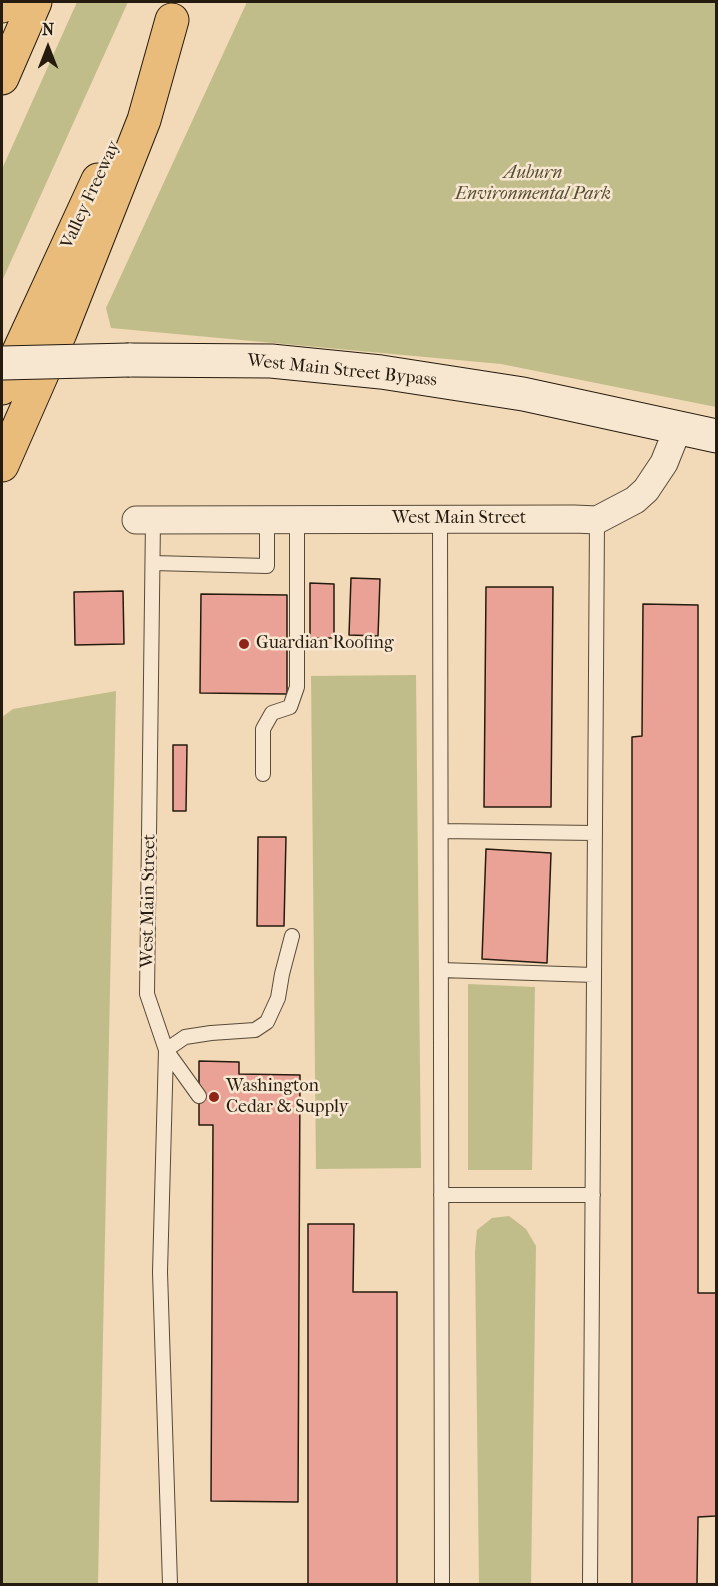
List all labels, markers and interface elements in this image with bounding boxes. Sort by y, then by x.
north arrow [18,18,78,78]
text: N [42,20,54,39]
street label: Valley Freeway [57,138,125,252]
park label: Auburn Environmental Park [455,163,611,206]
street label: West Main Street Bypass [246,350,438,392]
street label: West Main Street [392,508,526,530]
place label: Guardian Roofing [256,633,394,655]
marker: Guardian Roofing [237,637,251,651]
street label: West Main Street [137,834,161,968]
place label: Washington Cedar & Supply [226,1076,348,1118]
marker: Washington Cedar & Supply [207,1090,221,1104]

